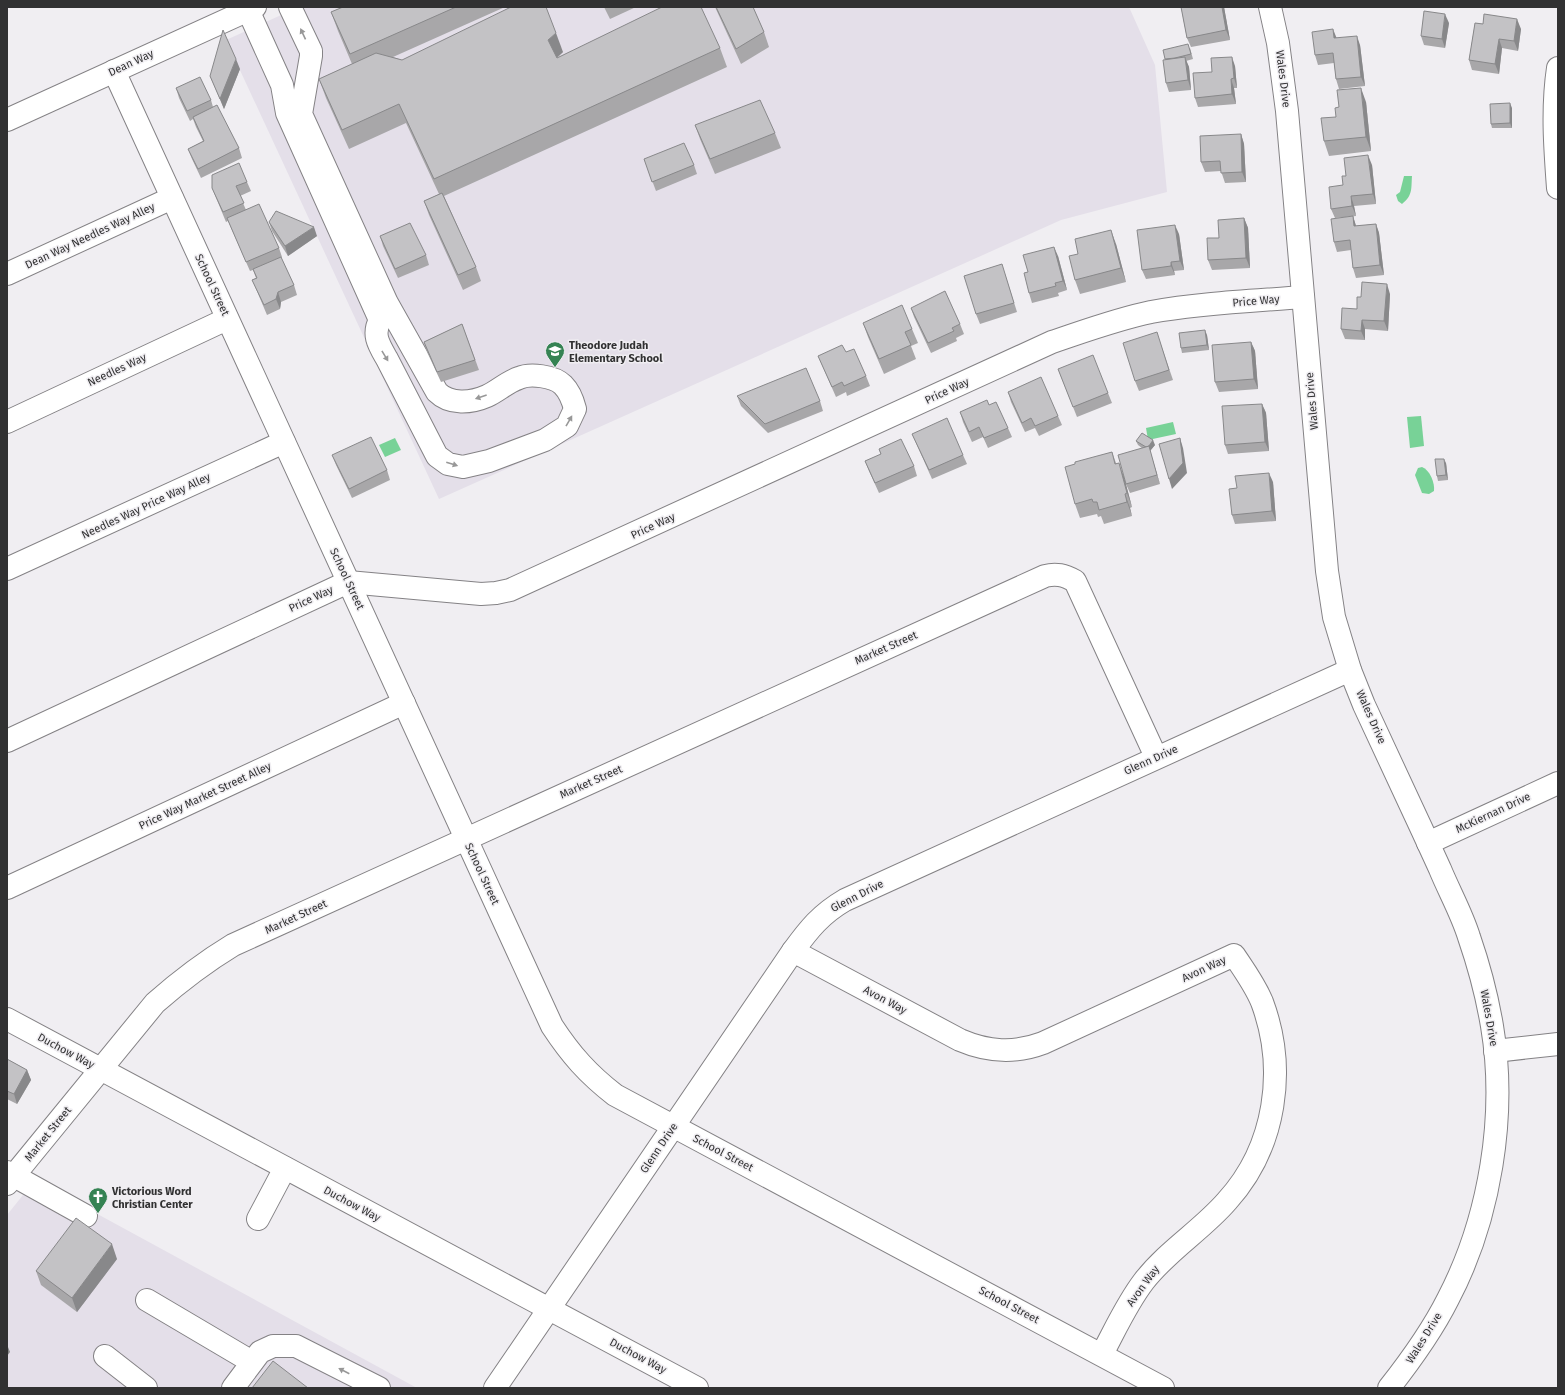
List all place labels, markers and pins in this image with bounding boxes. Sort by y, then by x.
place label: Theodore Judah Elementary School [569,339,663,365]
school or university icon: Theodore Judah Elementary School [544,340,566,368]
place label: Victorious Word Christian Center [111,1185,193,1211]
church icon: Victorious Word Christian Center [87,1186,109,1214]

